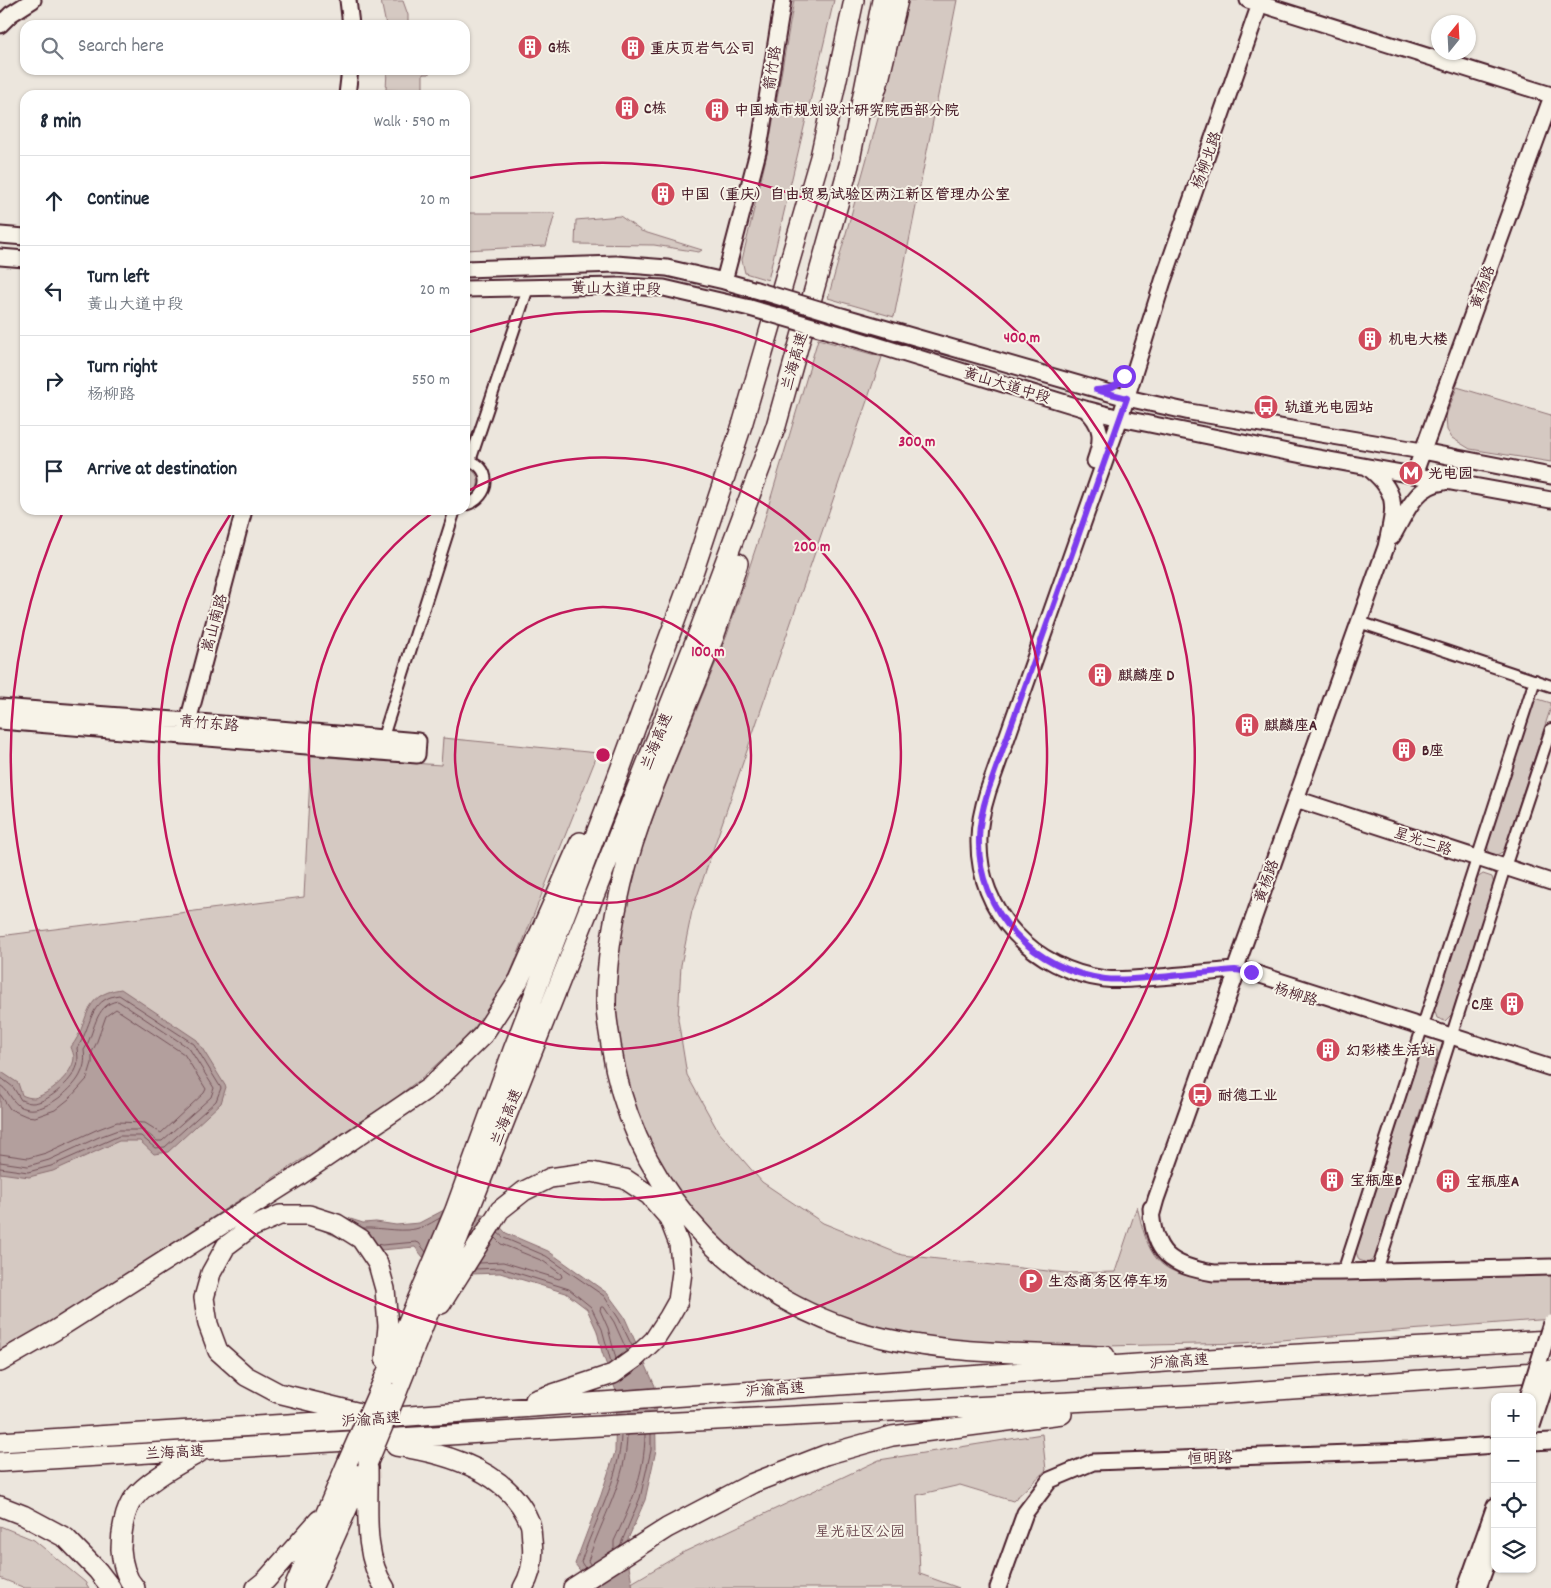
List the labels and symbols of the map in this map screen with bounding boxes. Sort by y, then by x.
north arrow [1431,15,1476,60]
building icon: G栋 [517,34,543,60]
building icon: 重庆页岩气公司 [620,35,646,61]
place label: G栋 [548,38,571,60]
place label: 重庆页岩气公司 [650,39,755,61]
street label: 箭竹路 [760,44,788,92]
building icon: C栋 [614,95,640,121]
building icon: 中国城市规划设计研究院西部分院 [704,97,730,123]
place label: C栋 [644,99,666,121]
place label: 中国城市规划设计研究院西部分院 [734,101,959,123]
street label: 杨柳北路 [1187,129,1228,193]
building icon: 中国（重庆）自由贸易试验区两江新区管理办公室 [650,181,676,207]
place label: 中国（重庆）自由贸易试验区两江新区管理办公室 [680,185,1010,207]
street label: 黄杨路 [1466,263,1502,313]
street label: 黄山大道中段 [571,278,661,302]
building icon: 机电大楼 [1357,326,1383,352]
text: 400 m [1004,328,1040,350]
street label: 兰海高速 [777,330,815,393]
place label: 机电大楼 [1388,330,1448,352]
street label: 黄山大道中段 [960,363,1053,411]
route start [1113,365,1136,388]
bus stop icon: 轨道光电园站 [1253,394,1279,420]
place label: 轨道光电园站 [1284,398,1374,420]
text: 300 m [899,432,935,454]
metro station icon: 光电园 [1398,460,1424,486]
place label: 光电园 [1428,464,1473,486]
text: 200 m [794,537,830,559]
street label: 嵩山南路 [198,592,234,655]
text: 100 m [691,642,725,664]
building icon: 麒麟座 D [1087,662,1113,688]
place label: 麒麟座 D [1118,666,1174,688]
street label: 兰海高速 [636,710,679,774]
street label: 青竹东路 [178,711,240,739]
building icon: 麒麟座A [1234,712,1260,738]
place label: 麒麟座A [1264,716,1317,738]
building icon: B座 [1391,737,1417,763]
place label: B座 [1422,741,1444,763]
centre of rings [594,746,612,764]
street label: 星光二路 [1390,823,1454,863]
street label: 黄杨路 [1250,857,1286,907]
route end [1240,961,1263,984]
street label: 杨柳路 [1271,978,1320,1013]
building icon: C座 [1499,991,1525,1017]
place label: C座 [1472,995,1494,1017]
building icon: 幻彩楼生活站 [1315,1037,1341,1063]
place label: 幻彩楼生活站 [1346,1041,1436,1063]
bus stop icon: 耐德工业 [1187,1082,1213,1108]
street label: 兰海高速 [486,1086,529,1150]
place label: 耐德工业 [1218,1086,1278,1108]
building icon: 宝瓶座B [1319,1167,1345,1193]
building icon: 宝瓶座A [1435,1168,1461,1194]
place label: 宝瓶座B [1350,1171,1402,1193]
place label: 宝瓶座A [1466,1172,1519,1194]
parking icon: 生态商务区停车场 [1018,1268,1044,1294]
place label: 生态商务区停车场 [1048,1272,1168,1294]
street label: 沪渝高速 [1148,1350,1210,1376]
street label: 沪渝高速 [744,1378,806,1404]
street label: 沪渝高速 [340,1408,402,1434]
street label: 兰海高速 [145,1441,206,1467]
street label: 恒明路 [1187,1448,1233,1472]
park label: 星光社区公园 [815,1522,905,1544]

